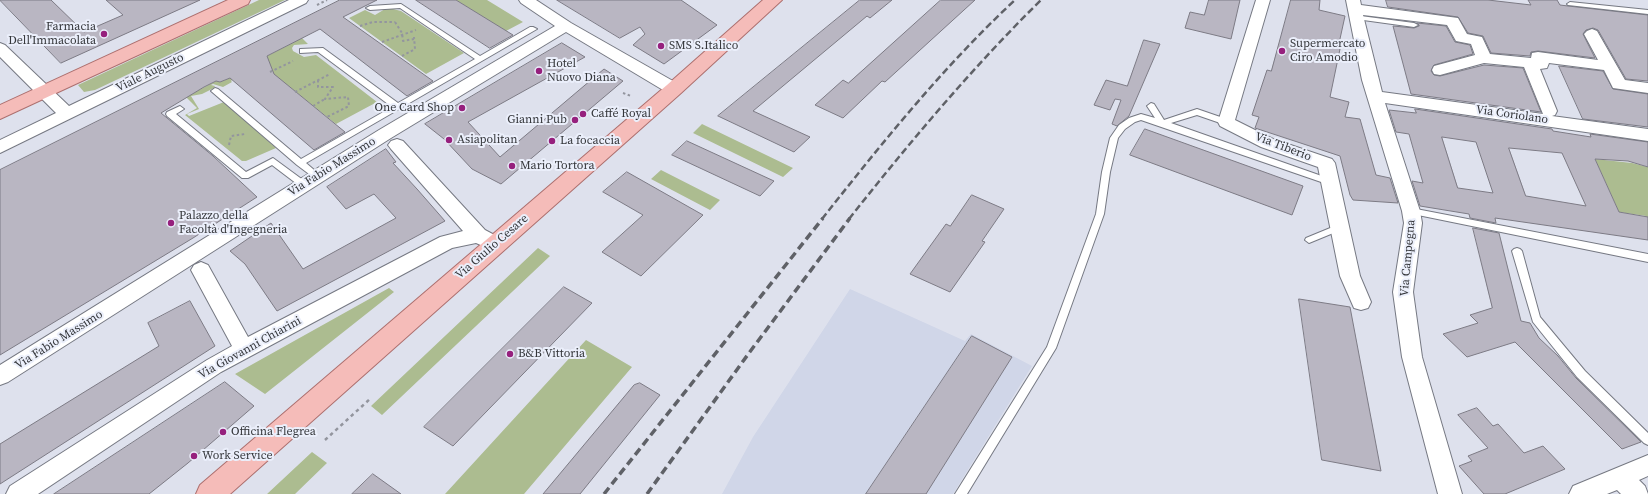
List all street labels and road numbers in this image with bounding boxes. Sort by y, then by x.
street label: Viale Augusto [114,50,186,96]
street label: Via Coriolano [1475,103,1549,127]
street label: Via Tiberio [1253,130,1313,164]
street label: Via Fabio Massimo [285,134,379,200]
street label: Via Giulio Cesare [453,212,531,282]
street label: Via Campegna [1397,219,1419,297]
street label: Via Fabio Massimo [12,307,106,373]
street label: Via Giovanni Chiarini [196,314,304,382]

